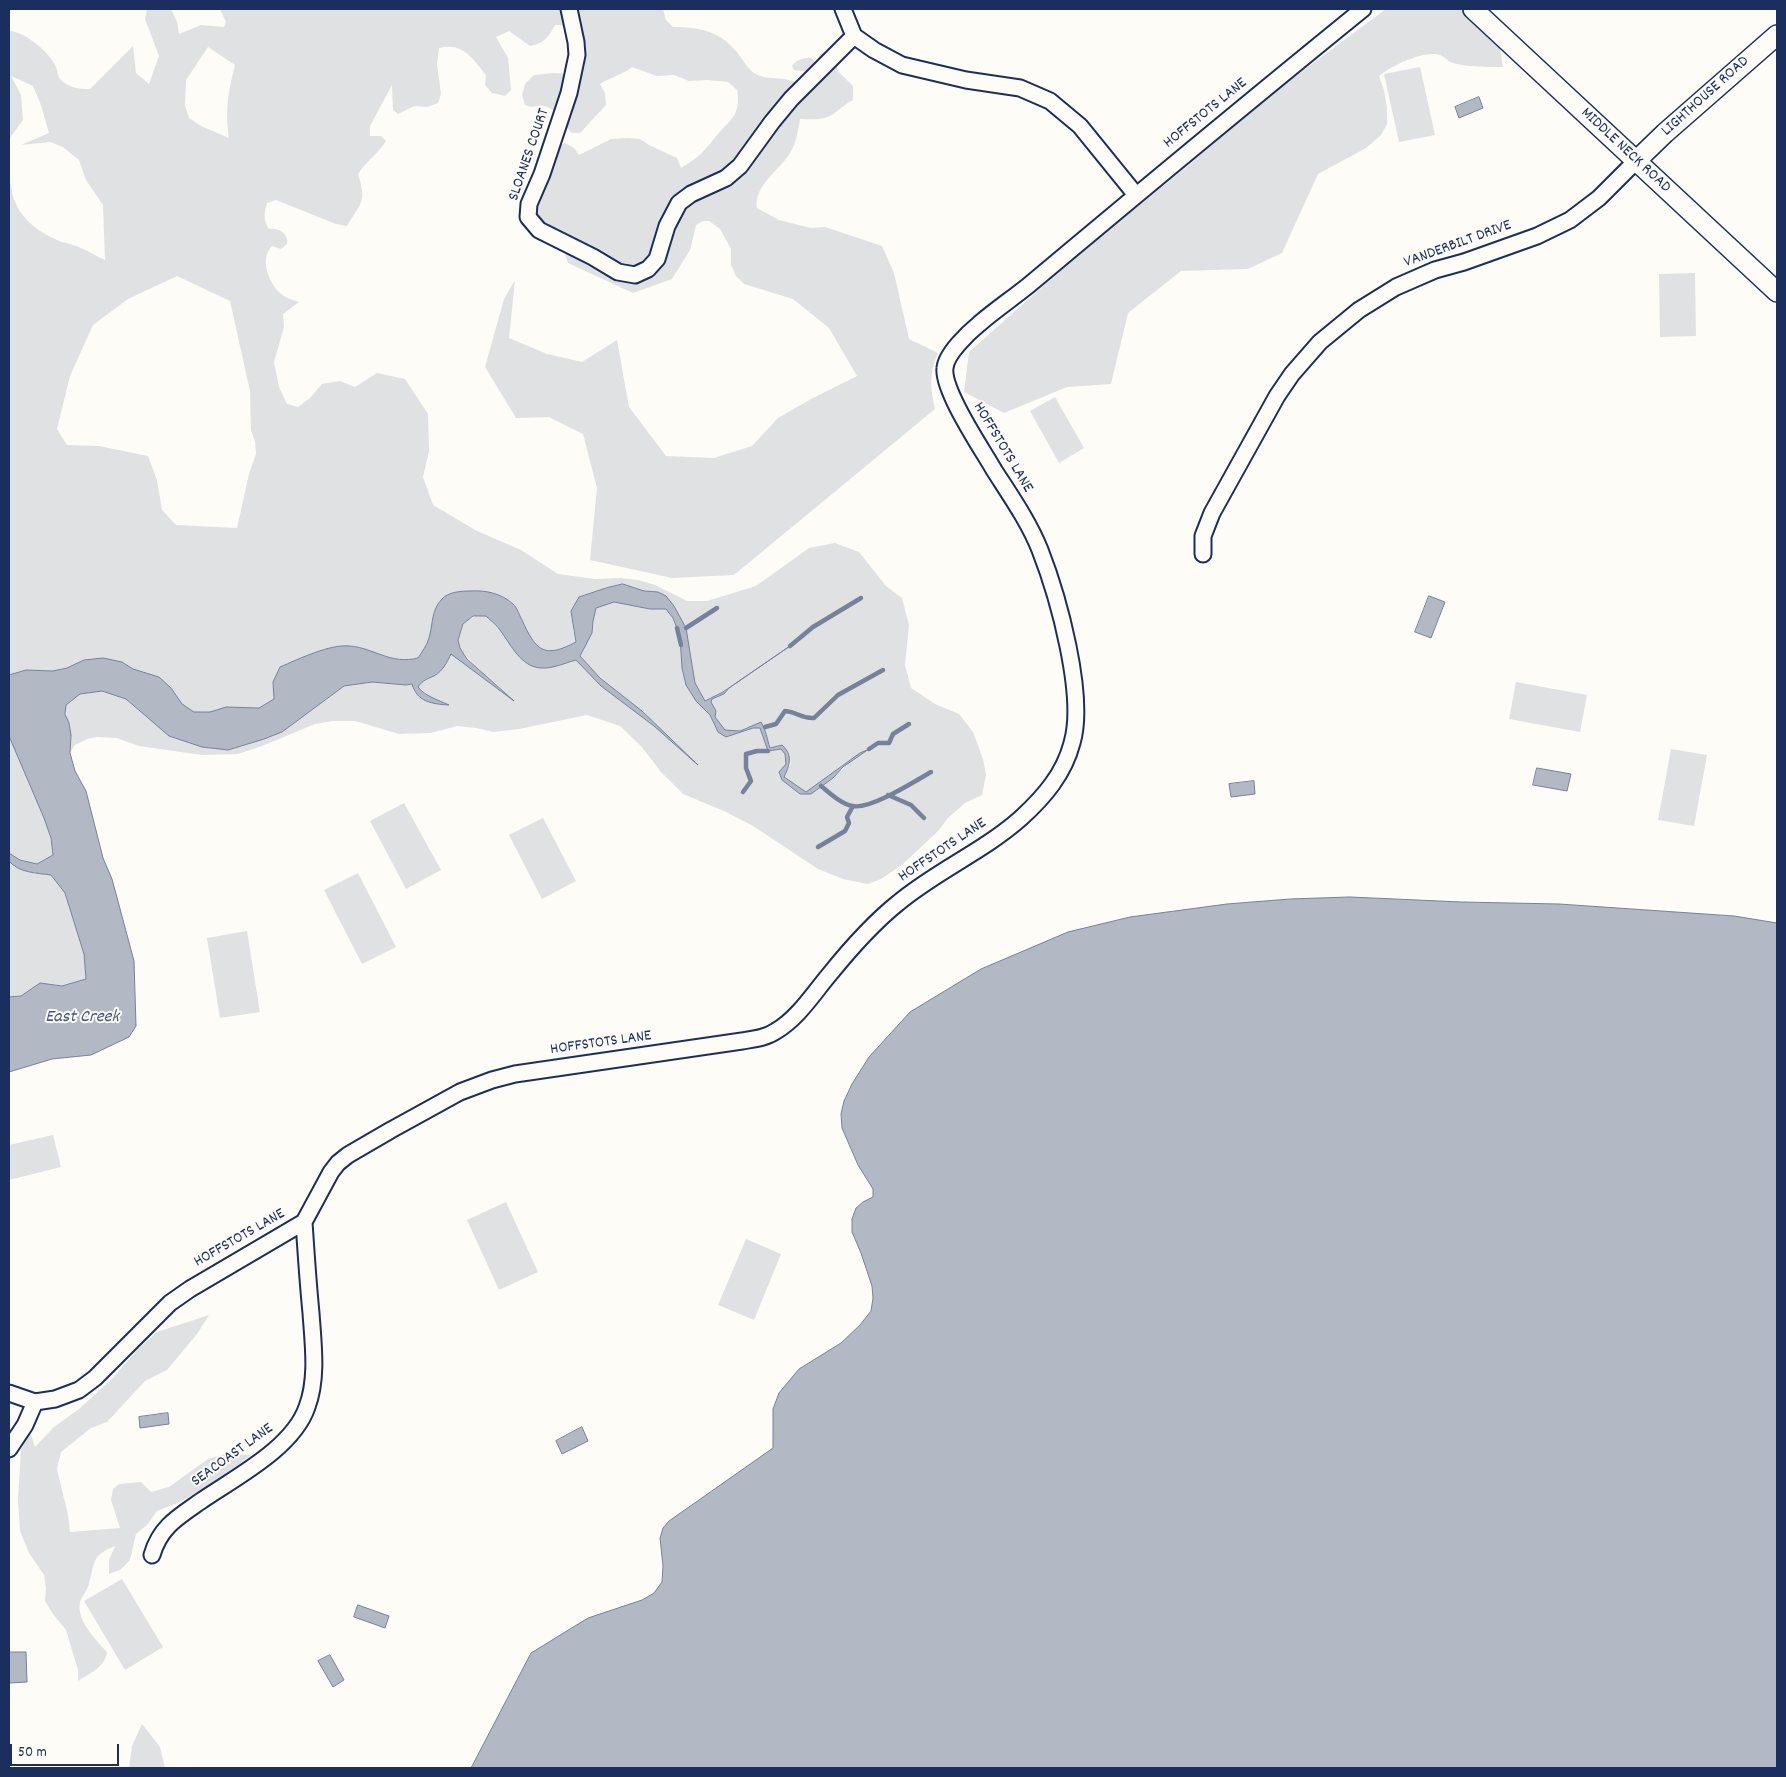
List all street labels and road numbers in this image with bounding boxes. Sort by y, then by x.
street label: LIGHTHOUSE ROAD [1658,53,1754,141]
street label: HOFFSTOTS LANE [1160,74,1252,154]
street label: MIDDLE NECK ROAD [1576,104,1674,198]
street label: SLOANES COURT [505,106,555,204]
street label: VANDERBILT DRIVE [1402,217,1514,273]
street label: HOFFSTOTS LANE [968,399,1036,497]
street label: HOFFSTOTS LANE [895,815,991,887]
street label: HOFFSTOTS LANE [549,1027,653,1061]
street label: HOFFSTOTS LANE [191,1205,289,1273]
street label: SEACOAST LANE [188,1420,278,1492]

